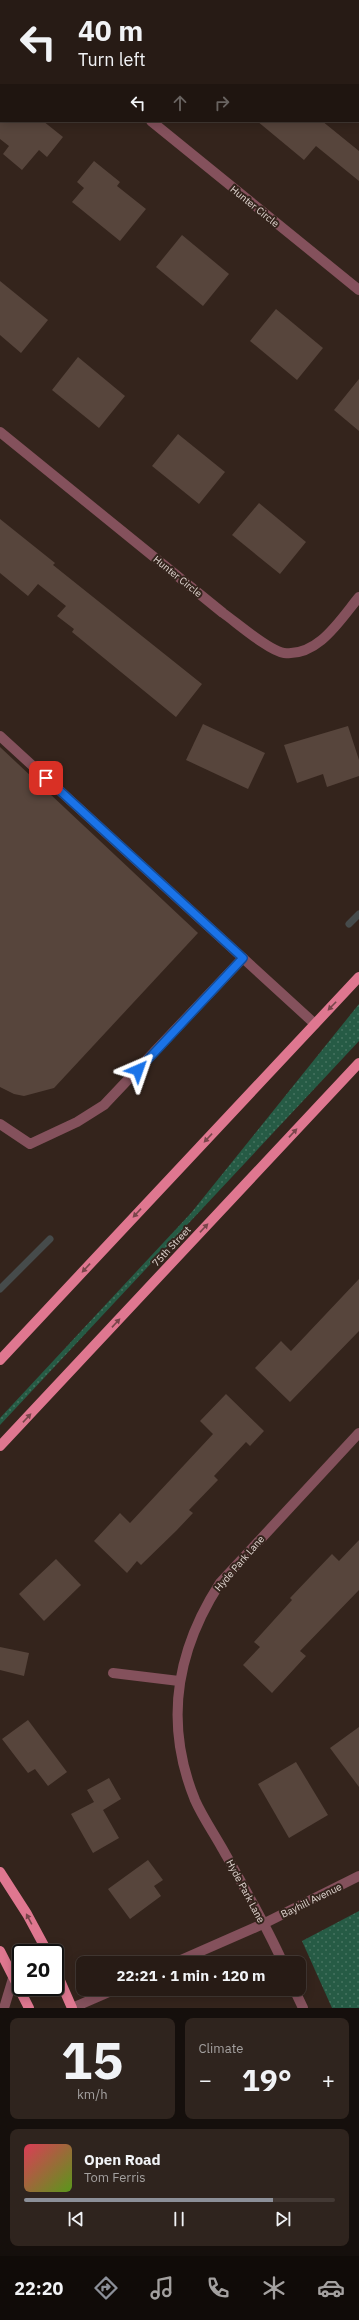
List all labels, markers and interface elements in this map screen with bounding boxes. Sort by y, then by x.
text: 40 m [78,12,143,49]
icon: left [12,16,64,68]
text: Turn left [78,48,146,71]
icon: left [127,92,149,114]
icon: ahead [169,92,191,114]
icon: right [211,92,233,114]
street label: Hunter Circle [228,183,282,230]
street label: Hunter Circle [151,553,205,600]
pin [29,761,63,795]
icon: arrive [35,767,57,789]
one-way arrow [327,1001,337,1011]
position arrow [117,1049,159,1091]
one-way arrow [289,1128,298,1138]
one-way arrow [203,1133,212,1143]
one-way arrow [132,1208,141,1218]
street label: 75th Street [149,1223,194,1269]
one-way arrow [200,1223,209,1233]
one-way arrow [81,1263,91,1273]
one-way arrow [111,1318,120,1328]
one-way arrow [22,1413,31,1423]
street label: Hyde Park Lane [212,1532,268,1594]
street label: Hyde Park Lane [223,1857,268,1926]
street label: Bayhill Avenue [279,1880,344,1921]
one-way arrow [26,1913,33,1924]
speed limit sign: 20 [12,1944,64,1996]
text: 22:21 · 1 min · 120 m [117,1966,265,1985]
text: 15 [61,2026,123,2093]
text: Climate [199,2040,243,2057]
text: 19° [242,2060,292,2099]
text: − [199,2065,212,2094]
text: + [322,2065,335,2094]
text: km/h [77,2086,108,2103]
text: Open Road [84,2150,161,2169]
text: Tom Ferris [84,2169,146,2186]
icon: previous [65,2208,87,2230]
icon: pause [168,2208,190,2230]
icon: next [272,2208,294,2230]
icon: directions [92,2274,120,2302]
icon: music [148,2274,176,2302]
icon: phone [204,2274,232,2302]
icon: climate [260,2274,288,2302]
icon: car [317,2274,345,2302]
text: 22:20 [14,2277,63,2300]

